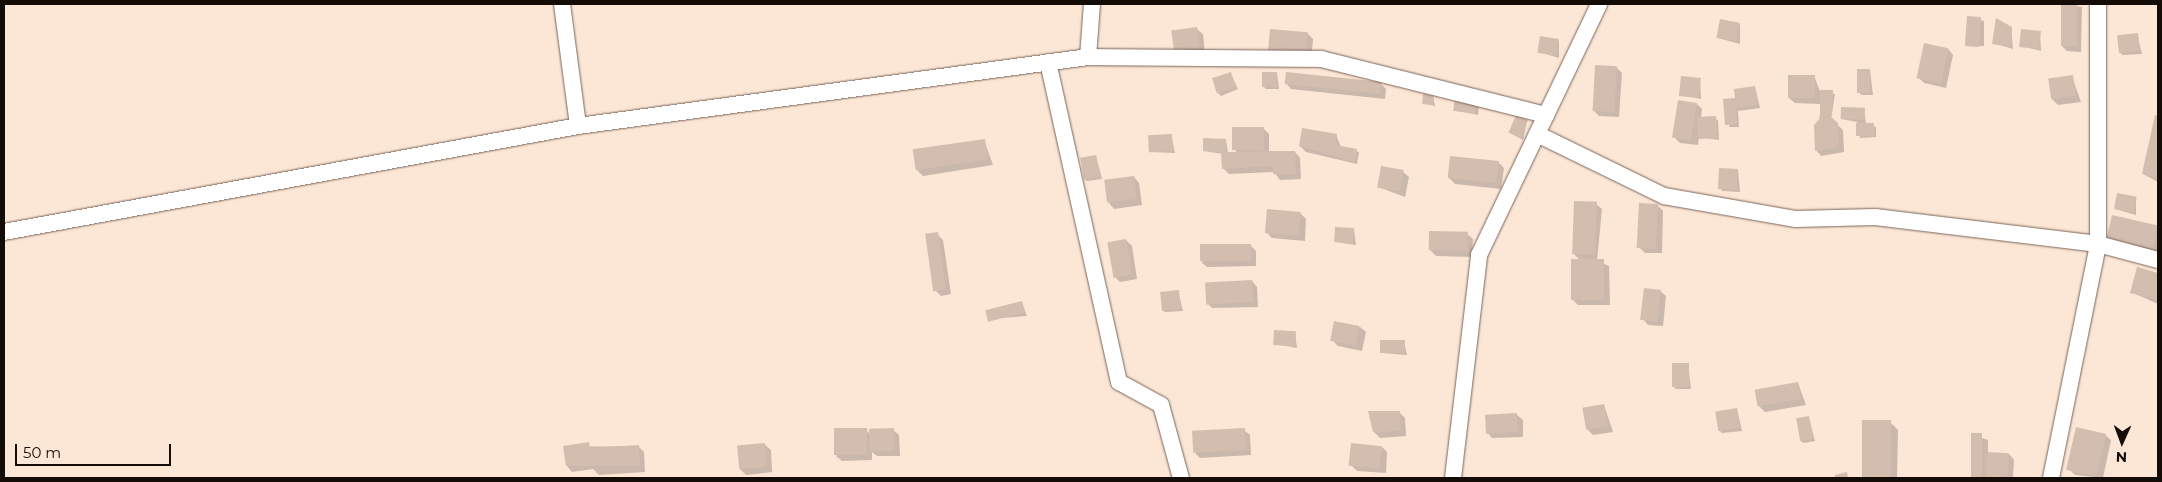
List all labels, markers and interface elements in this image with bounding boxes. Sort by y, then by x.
north arrow [2097,417,2147,467]
scale bar [18,434,174,466]
text: 50 m [23,443,61,462]
text: N [2116,448,2127,466]

